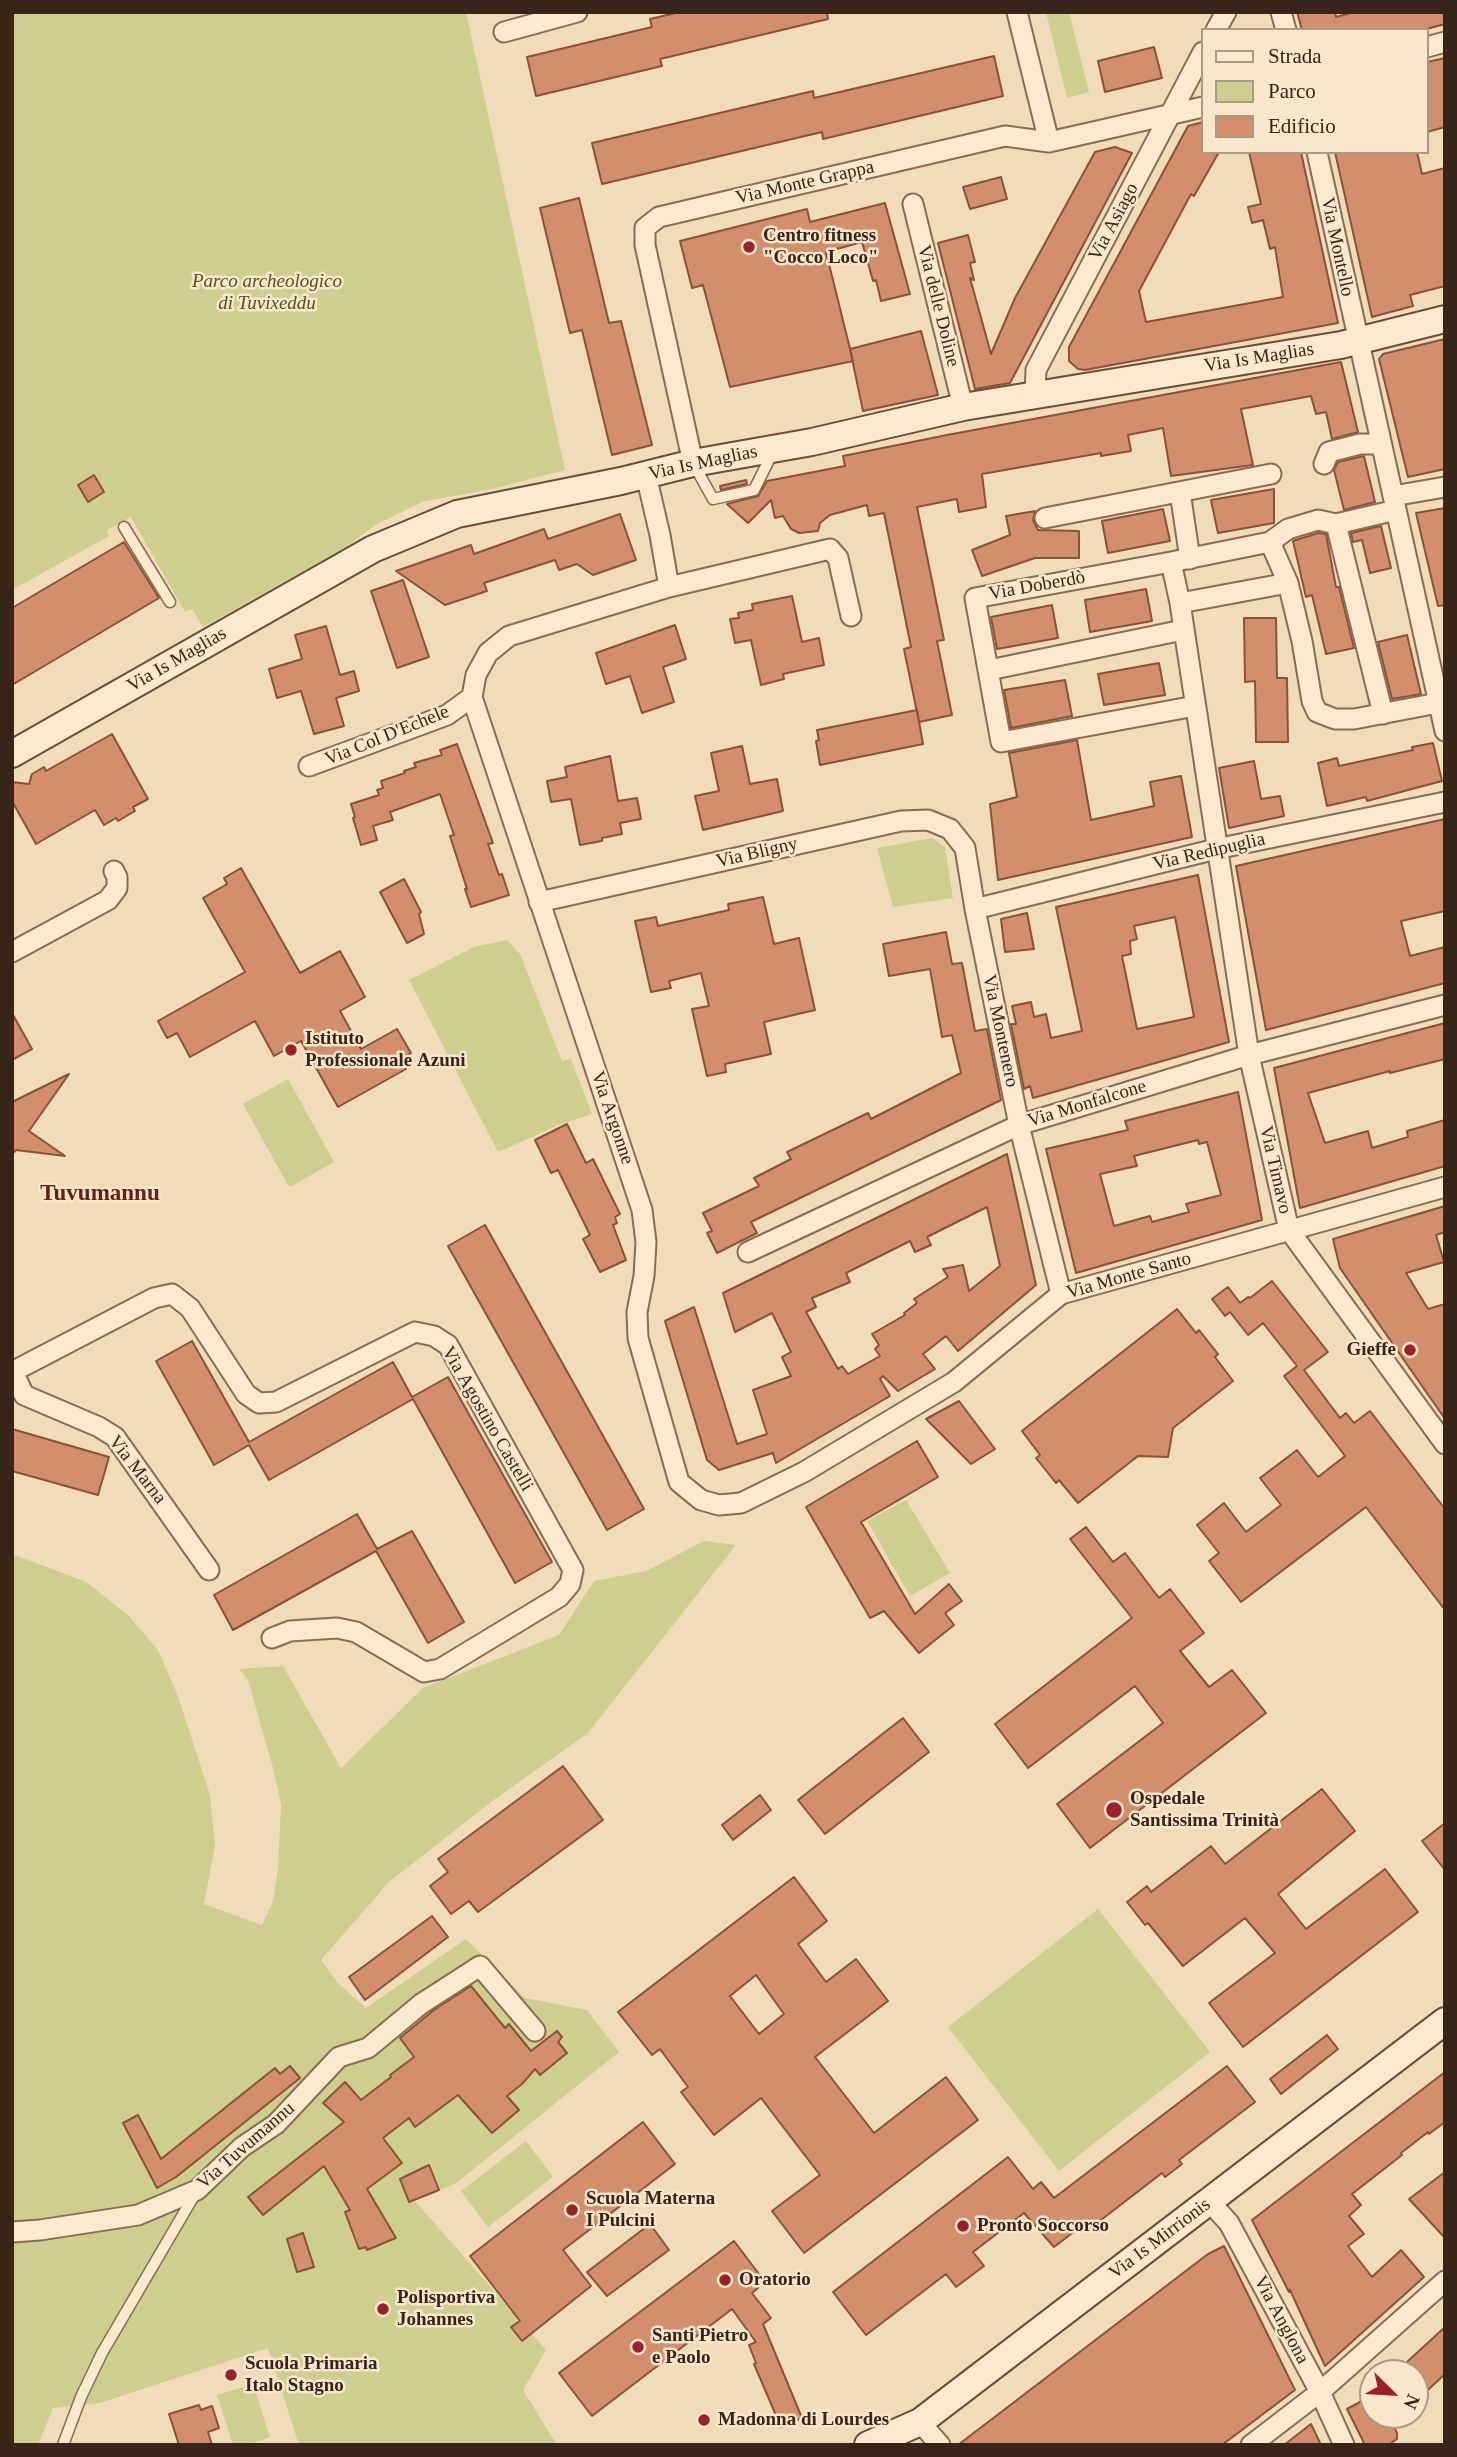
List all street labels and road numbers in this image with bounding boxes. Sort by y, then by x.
street label: Via Monte Grappa [734,156,876,210]
street label: Via Asiago [1084,179,1144,265]
street label: Via Montello [1315,195,1359,299]
street label: Via delle Doline [912,243,964,369]
street label: Via Is Maglias [1203,338,1315,378]
street label: Via Is Maglias [646,440,760,486]
street label: Via Doberdò [987,566,1087,606]
street label: Via Is Maglias [123,622,231,698]
street label: Via Col D'Echele [322,701,452,771]
street label: Via Redipuglia [1151,828,1267,876]
street label: Via Bligny [714,833,800,873]
street label: Via Montenero [977,973,1023,1089]
street label: Via Argonne [585,1068,639,1168]
street label: Via Monfalcone [1025,1075,1149,1133]
street label: Via Timavo [1254,1124,1296,1216]
street label: Via Monte Santo [1064,1247,1194,1305]
street label: Via Agostino Castelli [436,1342,538,1496]
street label: Via Marna [103,1431,171,1509]
street label: Via Tuvumannu [192,2097,300,2195]
street label: Via Is Mirrionis [1105,2193,1215,2285]
street label: Via Anglona [1248,2272,1314,2368]

